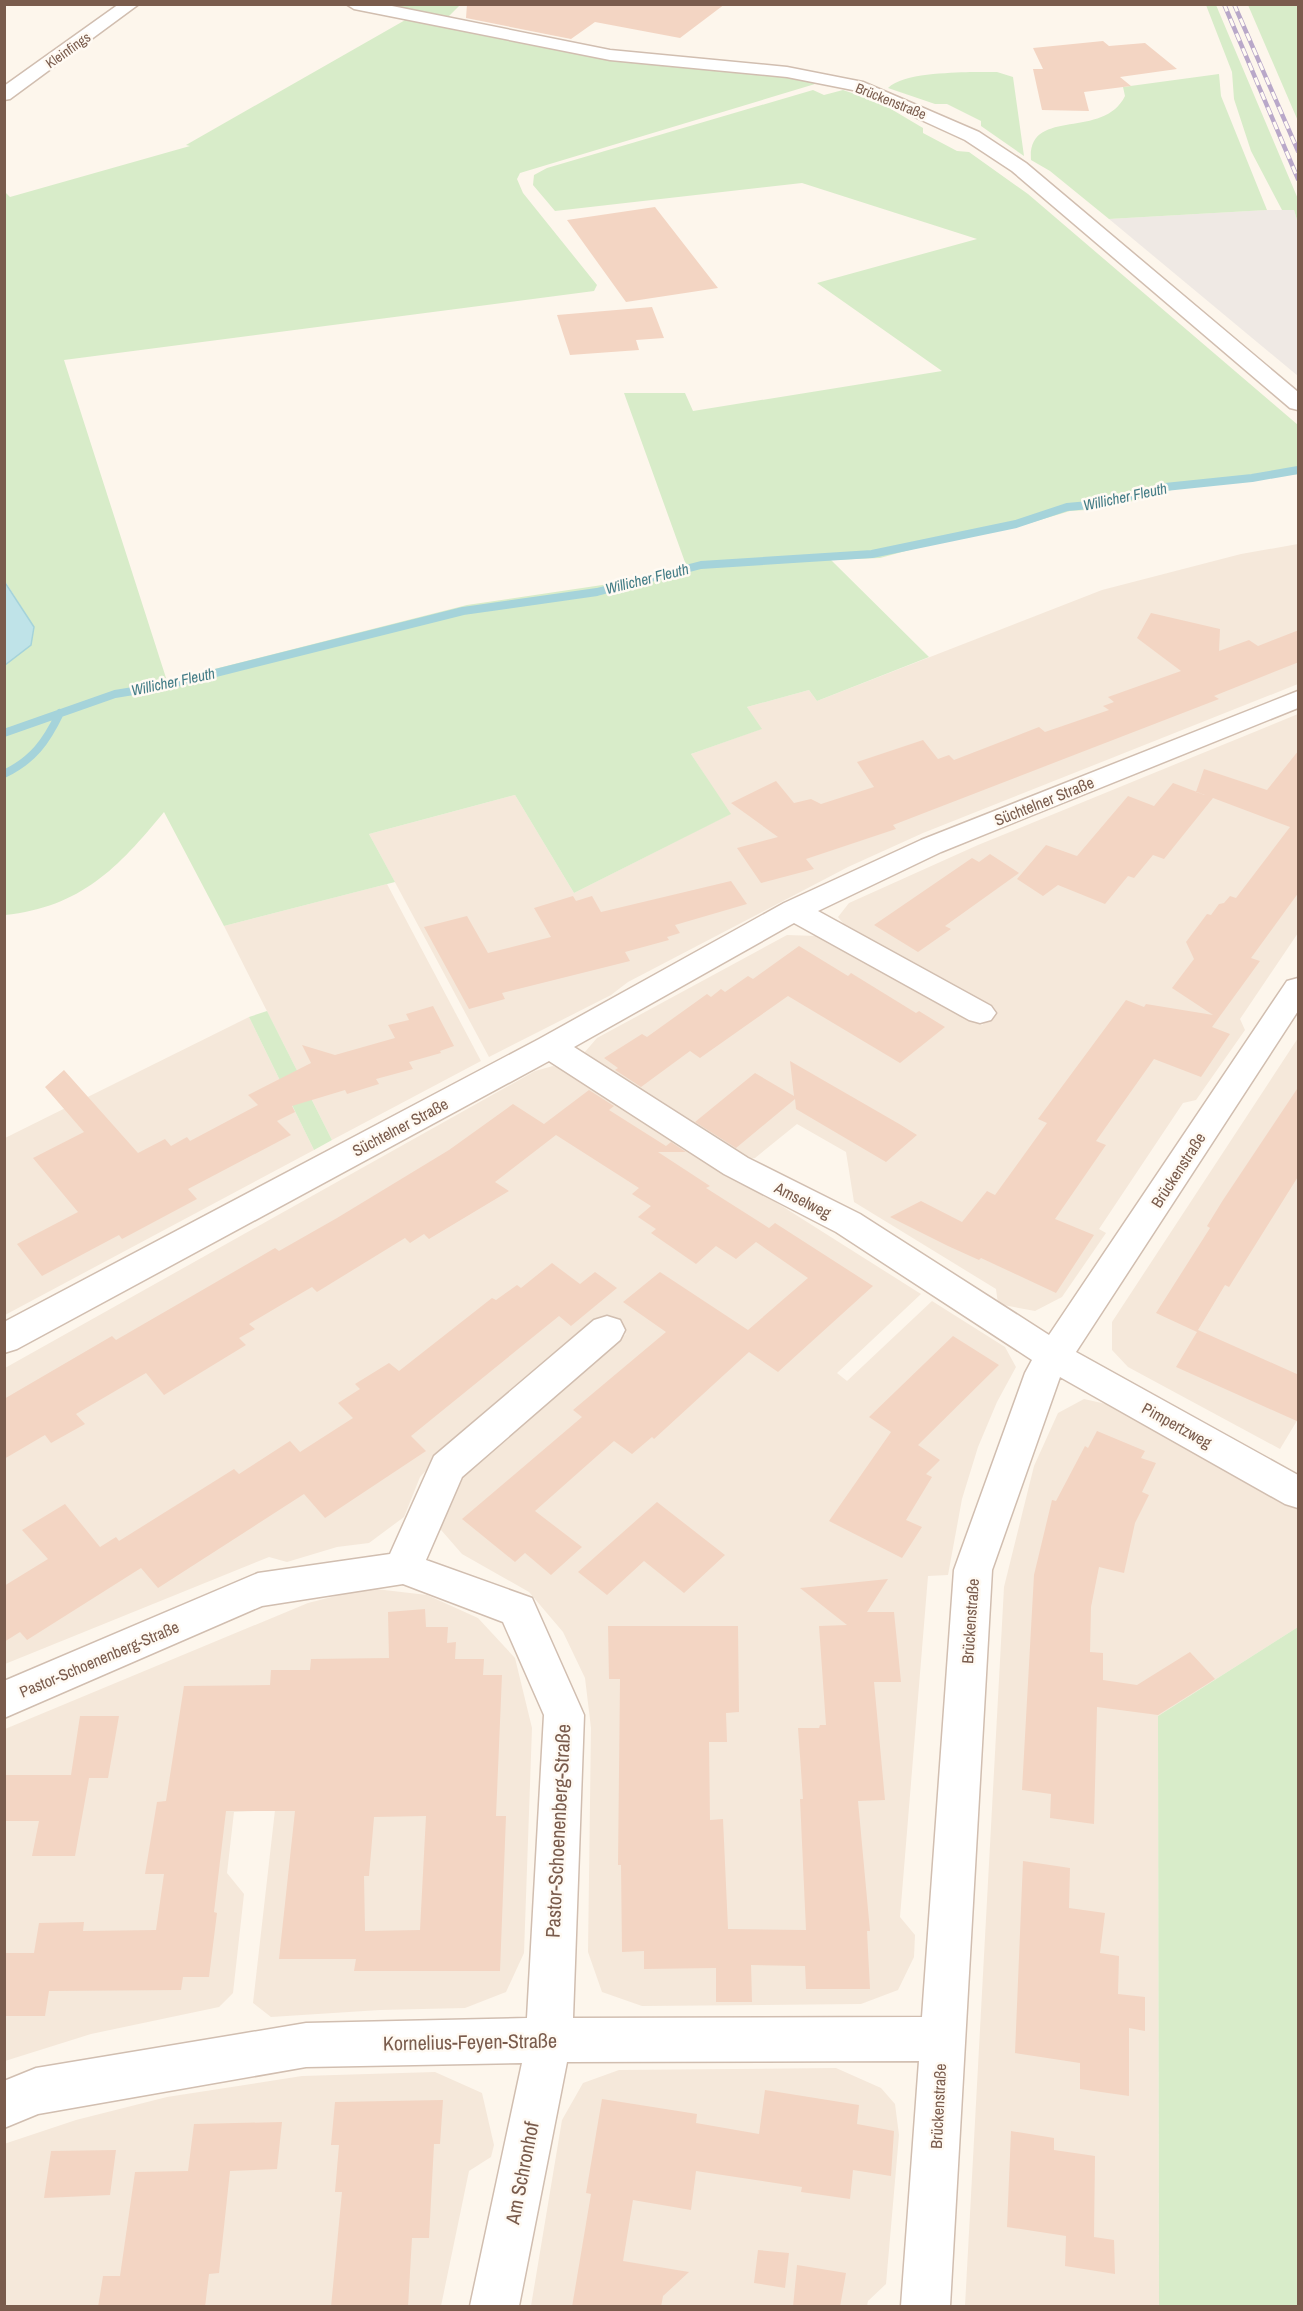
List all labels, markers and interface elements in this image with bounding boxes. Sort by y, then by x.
street label: Kleinfings [42,28,94,72]
street label: Brückenstraße [853,79,929,123]
water label: Willicher Fleuth [1081,477,1169,516]
water label: Willicher Fleuth [603,558,691,599]
water label: Willicher Fleuth [129,662,217,701]
street label: Süchtelner Straße [991,771,1097,831]
street label: Süchtelner Straße [348,1092,452,1162]
street label: Brückenstraße [1146,1128,1210,1212]
street label: Amselweg [770,1176,836,1224]
street label: Pimpertzweg [1138,1397,1216,1454]
street label: Brückenstraße [956,1578,984,1664]
street label: Pastor-Schoenenberg-Straße [16,1615,182,1703]
street label: Pastor-Schoenenberg-Straße [538,1723,577,1939]
street label: Kornelius-Feyen-Straße [383,2026,557,2057]
street label: Brückenstraße [925,2063,951,2149]
street label: Am Schronhof [498,2119,545,2227]

